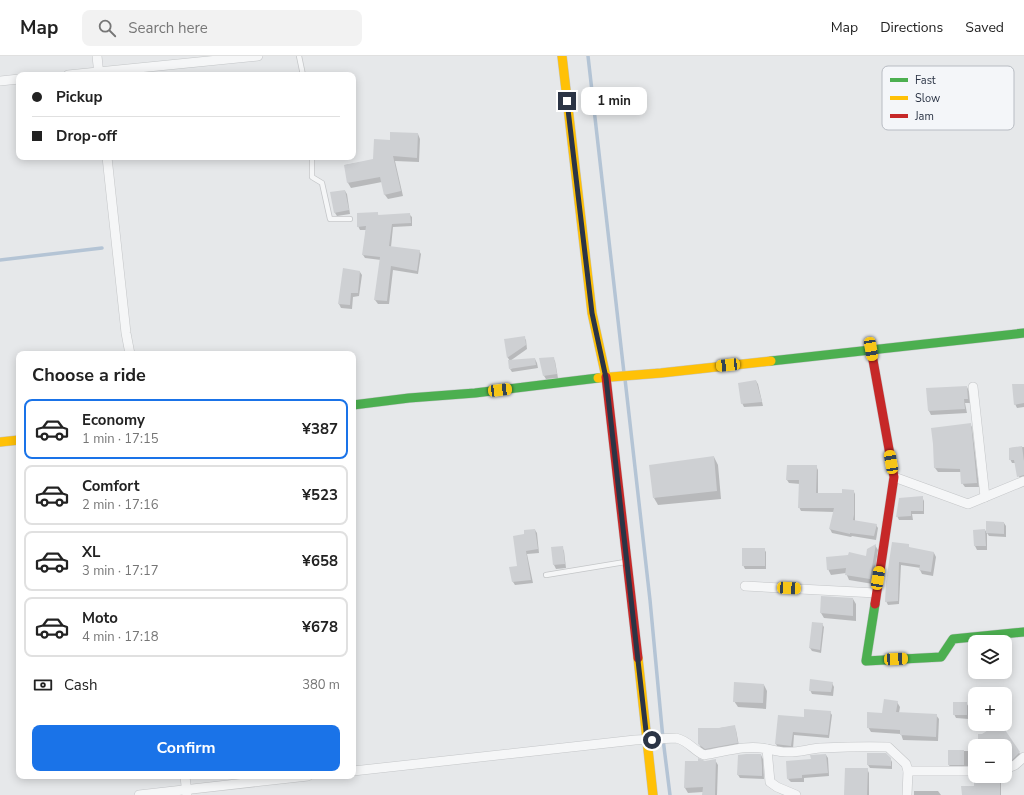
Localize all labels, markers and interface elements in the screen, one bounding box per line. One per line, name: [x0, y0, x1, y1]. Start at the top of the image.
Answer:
search box: [82, 10, 362, 46]
text: Map: [20, 15, 58, 41]
icon: search: [96, 17, 118, 39]
text: Search here: [128, 18, 208, 38]
text: Map: [831, 18, 858, 37]
text: Directions: [880, 18, 943, 37]
text: Saved: [965, 18, 1004, 37]
legend: [882, 66, 1014, 130]
text: Fast: [915, 73, 936, 88]
text: Pickup: [56, 87, 102, 107]
callout: 1 min: [581, 87, 647, 115]
text: Slow: [915, 91, 940, 106]
route end: [558, 92, 576, 110]
text: 1 min: [597, 92, 631, 110]
text: Jam: [914, 109, 934, 124]
text: Drop-off: [56, 126, 117, 146]
car: [863, 336, 879, 362]
car: [715, 358, 741, 372]
text: Choose a ride: [32, 363, 146, 387]
car: [487, 383, 513, 397]
text: Economy: [82, 410, 145, 430]
icon: car: [34, 411, 70, 447]
text: ¥387: [302, 419, 338, 439]
text: 1 min · 17:15: [82, 430, 158, 448]
car: [883, 449, 899, 475]
text: Comfort: [82, 476, 139, 496]
icon: car: [34, 477, 70, 513]
text: ¥523: [302, 485, 338, 505]
text: 2 min · 17:16: [82, 496, 158, 514]
text: XL: [82, 542, 101, 562]
icon: car: [34, 543, 70, 579]
text: ¥658: [302, 551, 338, 571]
text: 3 min · 17:17: [82, 562, 158, 580]
car: [870, 565, 886, 591]
car: [777, 581, 801, 595]
text: Moto: [82, 608, 118, 628]
icon: car: [34, 609, 70, 645]
text: ¥678: [302, 617, 338, 637]
text: 4 min · 17:18: [82, 628, 158, 646]
map controls: [968, 635, 1012, 783]
button: layers: [968, 635, 1012, 679]
car: [884, 652, 908, 666]
icon: cash: [32, 674, 54, 696]
text: Cash: [64, 675, 98, 695]
text: 380 m: [302, 676, 340, 694]
button: +: [968, 687, 1012, 731]
button: Confirm: [32, 725, 340, 771]
route start: [643, 731, 661, 749]
button: −: [968, 739, 1012, 783]

